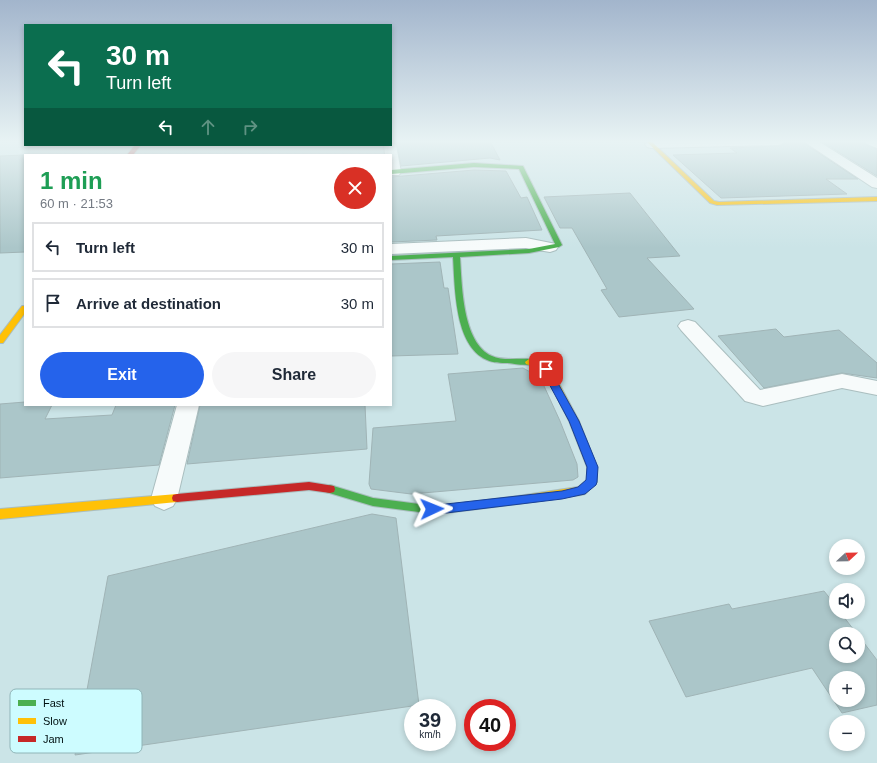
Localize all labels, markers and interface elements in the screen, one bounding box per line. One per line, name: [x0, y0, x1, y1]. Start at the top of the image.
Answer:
icon: left: [40, 40, 92, 92]
text: 30 m: [106, 40, 170, 71]
text: Turn left: [106, 73, 171, 93]
icon: left: [155, 116, 177, 138]
icon: ahead: [197, 116, 219, 138]
icon: right: [239, 116, 261, 138]
text: 1 min: [40, 167, 103, 194]
button: close: [334, 167, 376, 209]
text: 60 m · 21:53: [40, 196, 113, 211]
icon: left: [42, 236, 64, 258]
text: Turn left: [76, 239, 135, 256]
text: 30 m: [341, 239, 374, 256]
icon: arrive: [42, 292, 64, 314]
text: Arrive at destination: [76, 295, 221, 312]
text: 30 m: [341, 295, 374, 312]
button: Exit: [40, 352, 204, 398]
button: Share: [212, 352, 376, 398]
pin: [529, 352, 563, 386]
icon: arrive: [535, 358, 557, 380]
position arrow: [411, 488, 453, 530]
north arrow: [829, 539, 865, 575]
map controls: [829, 539, 865, 751]
button: sound: [829, 583, 865, 619]
button: search: [829, 627, 865, 663]
button: +: [829, 671, 865, 707]
legend: [10, 689, 142, 753]
text: Fast: [43, 697, 64, 709]
speed limit sign: 40: [464, 699, 516, 751]
text: 39: [419, 709, 441, 731]
text: Slow: [43, 715, 67, 727]
button: −: [829, 715, 865, 751]
text: km/h: [419, 729, 441, 740]
text: Jam: [43, 733, 64, 745]

